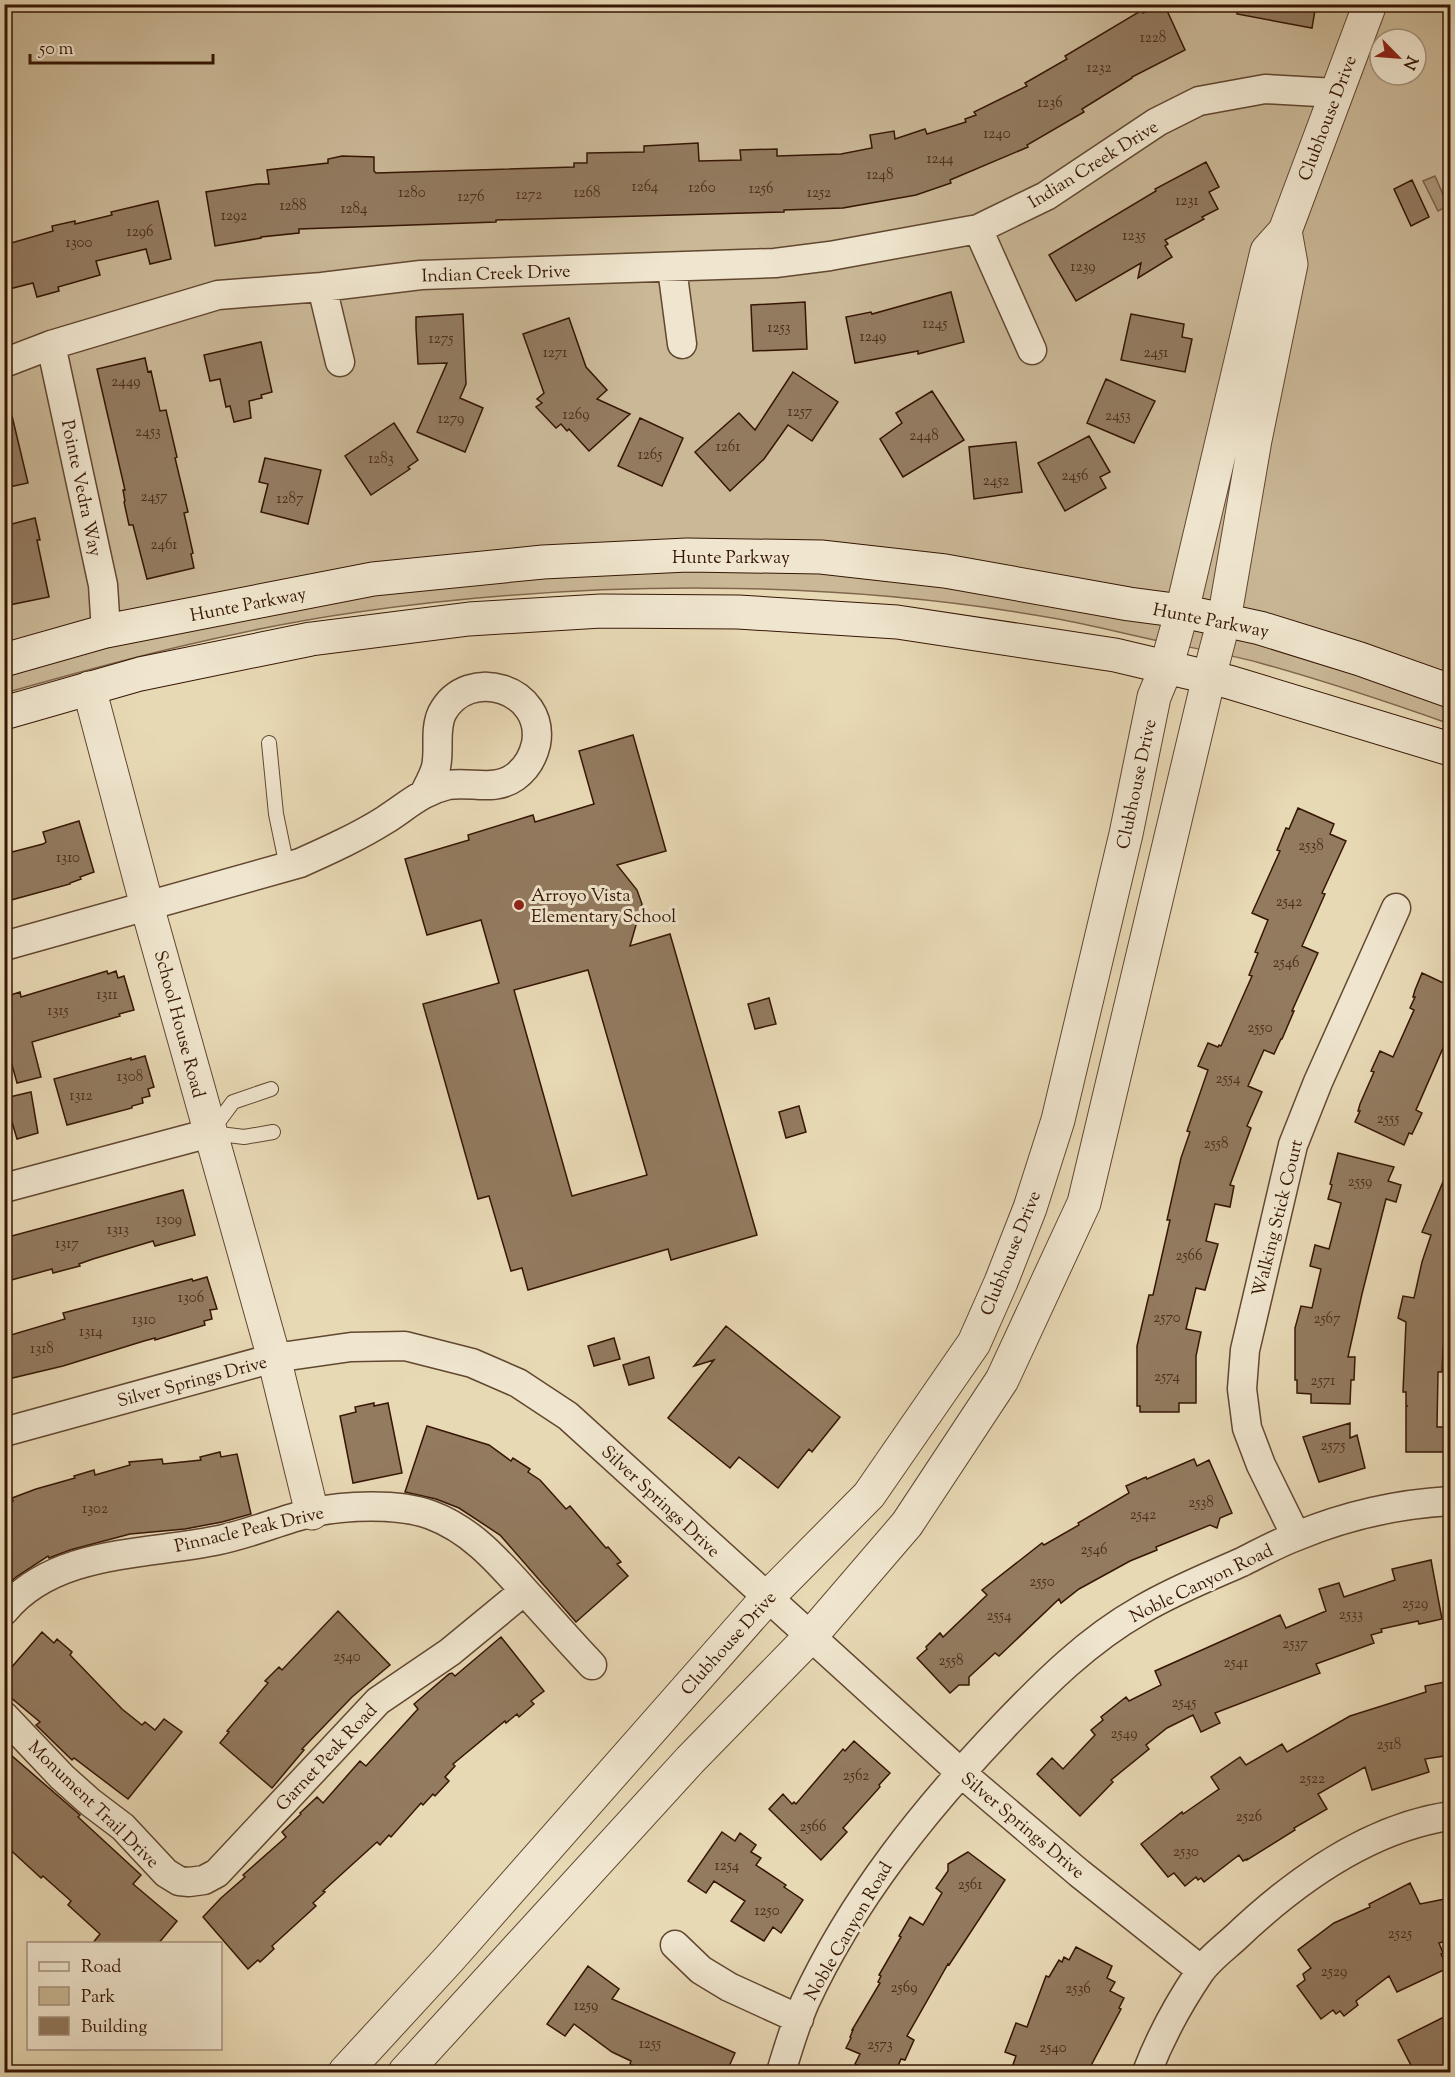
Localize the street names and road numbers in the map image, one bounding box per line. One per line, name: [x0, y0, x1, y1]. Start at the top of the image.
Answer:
street label: Clubhouse Drive: [1293, 52, 1365, 185]
street label: Indian Creek Drive: [1024, 115, 1164, 216]
street label: Indian Creek Drive: [421, 259, 571, 291]
street label: Pointe Vedra Way: [53, 418, 107, 559]
street label: Hunte Parkway: [672, 546, 790, 572]
street label: Hunte Parkway: [188, 582, 309, 630]
street label: Hunte Parkway: [1150, 598, 1271, 646]
street label: Clubhouse Drive: [1111, 717, 1164, 852]
street label: School House Road: [146, 948, 210, 1101]
street label: Walking Stick Court: [1247, 1137, 1311, 1300]
street label: Clubhouse Drive: [975, 1187, 1049, 1320]
street label: Silver Springs Drive: [114, 1350, 271, 1415]
street label: Silver Springs Drive: [594, 1440, 725, 1565]
street label: Pinnacle Peak Drive: [172, 1501, 327, 1561]
street label: Noble Canyon Road: [1126, 1539, 1278, 1631]
street label: Clubhouse Drive: [675, 1586, 783, 1702]
street label: Garnet Peak Road: [271, 1699, 384, 1818]
street label: Monument Trail Drive: [21, 1736, 164, 1875]
street label: Silver Springs Drive: [954, 1767, 1089, 1886]
street label: Noble Canyon Road: [799, 1858, 900, 2006]

